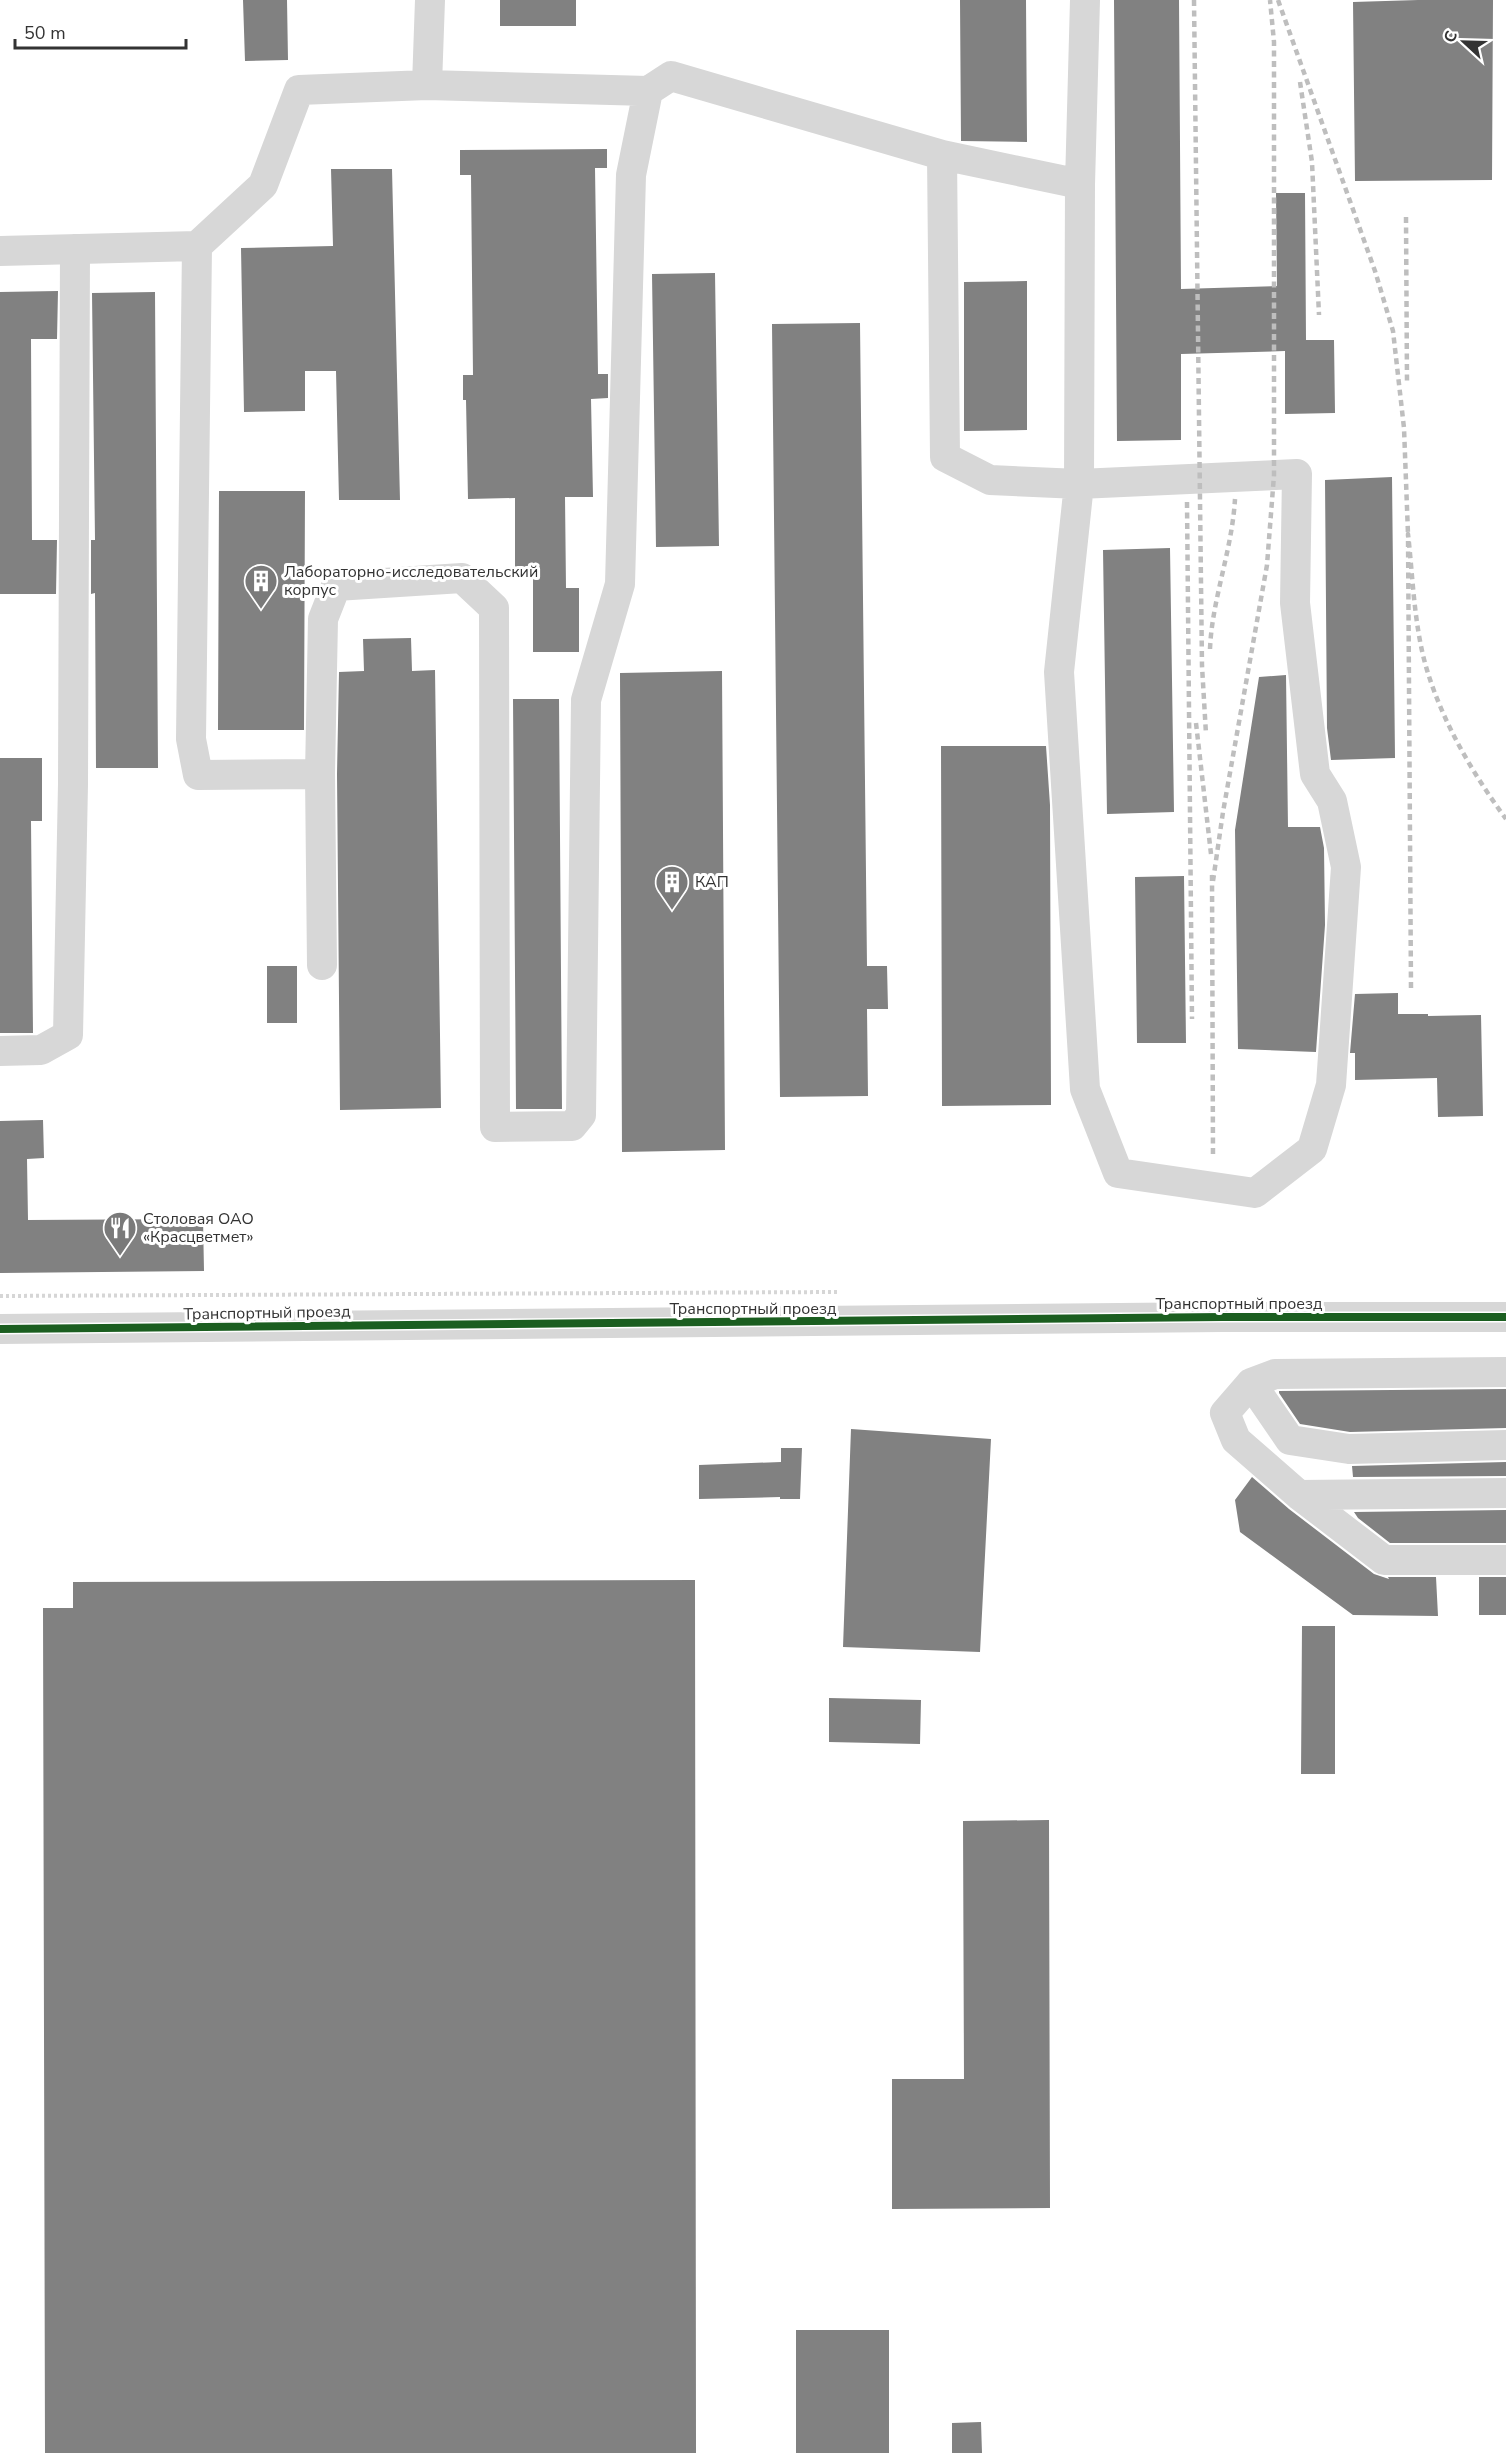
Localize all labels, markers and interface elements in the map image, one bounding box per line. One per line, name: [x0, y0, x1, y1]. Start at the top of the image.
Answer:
scale bar: [15, 12, 186, 50]
north arrow: [1434, 12, 1494, 72]
text: 50 m: [24, 21, 66, 45]
text: С: [1439, 27, 1463, 46]
place label: Лабораторно-исследовательский корпус: [284, 561, 538, 601]
building icon: Лабораторно-исследовательский корпус: [243, 563, 279, 610]
building icon: КАП: [654, 864, 690, 911]
place label: КАП: [695, 871, 729, 893]
place label: Столовая ОАО «Красцветмет»: [143, 1208, 254, 1248]
restaurant icon: Столовая ОАО «Красцветмет»: [102, 1210, 138, 1257]
street label: Транспортный проезд: [1155, 1293, 1323, 1315]
street label: Транспортный проезд: [669, 1298, 837, 1320]
street label: Транспортный проезд: [183, 1301, 351, 1325]

